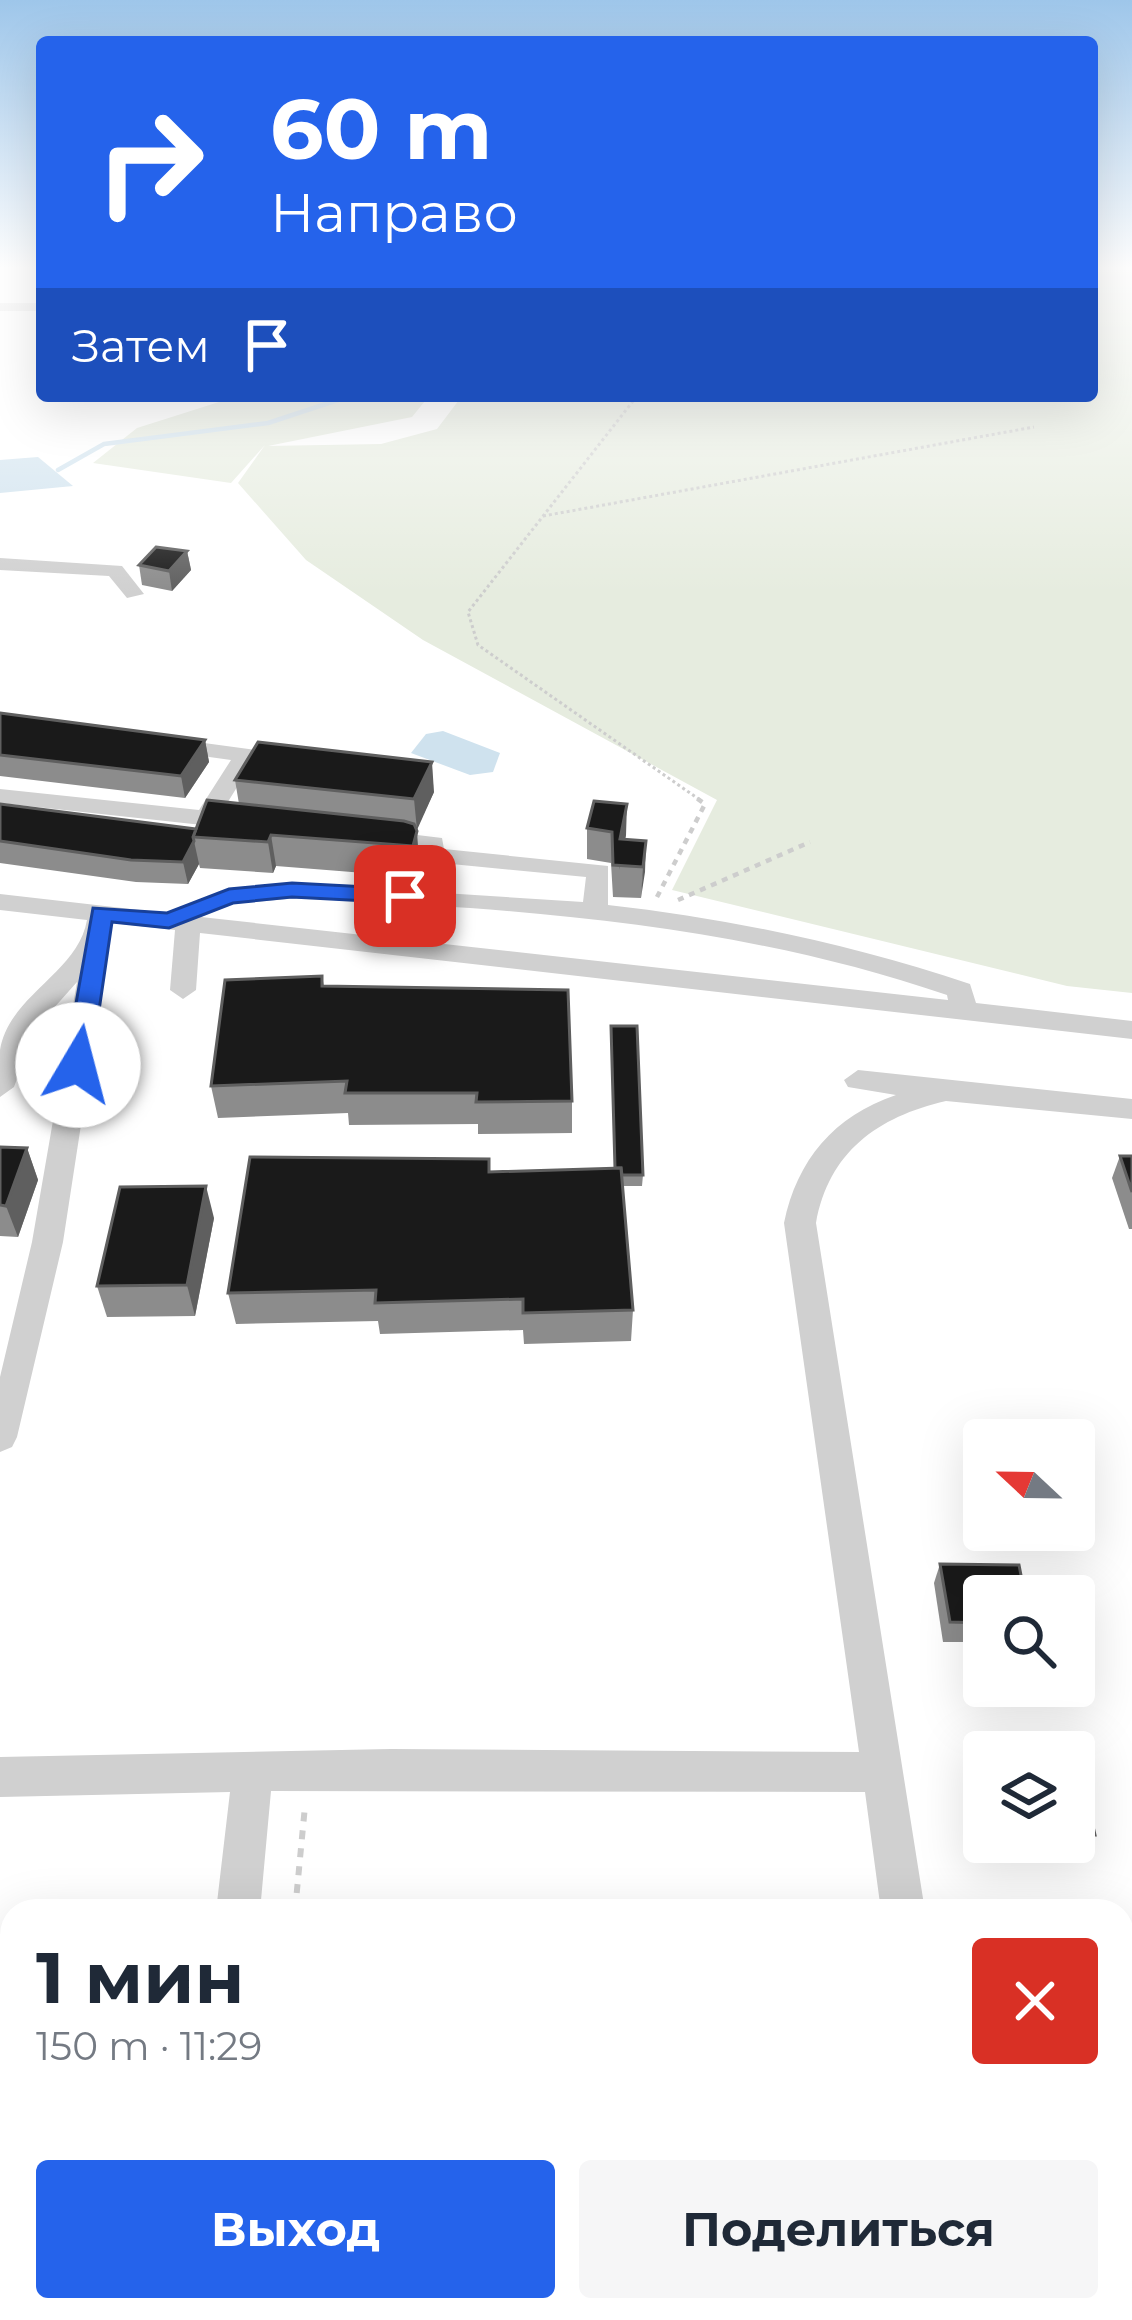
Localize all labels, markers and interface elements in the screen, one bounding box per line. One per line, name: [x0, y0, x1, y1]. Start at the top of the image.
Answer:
text: 60 m: [270, 78, 492, 180]
icon: right: [72, 84, 228, 240]
text: Направо: [270, 180, 518, 246]
icon: arrive: [234, 312, 300, 378]
text: Затем: [72, 318, 210, 373]
pin: [354, 845, 456, 947]
icon: arrive: [372, 863, 438, 929]
position arrow: [15, 1002, 141, 1128]
north arrow: [963, 1419, 1095, 1551]
map controls: [963, 1419, 1095, 1863]
button: search: [963, 1575, 1095, 1707]
button: layers: [963, 1731, 1095, 1863]
text: 1 мин: [36, 1933, 244, 2021]
button: close: [972, 1938, 1098, 2064]
text: 150 m · 11:29: [36, 2022, 262, 2070]
button: Выход: [36, 2160, 555, 2298]
button: Поделиться: [579, 2160, 1098, 2298]

